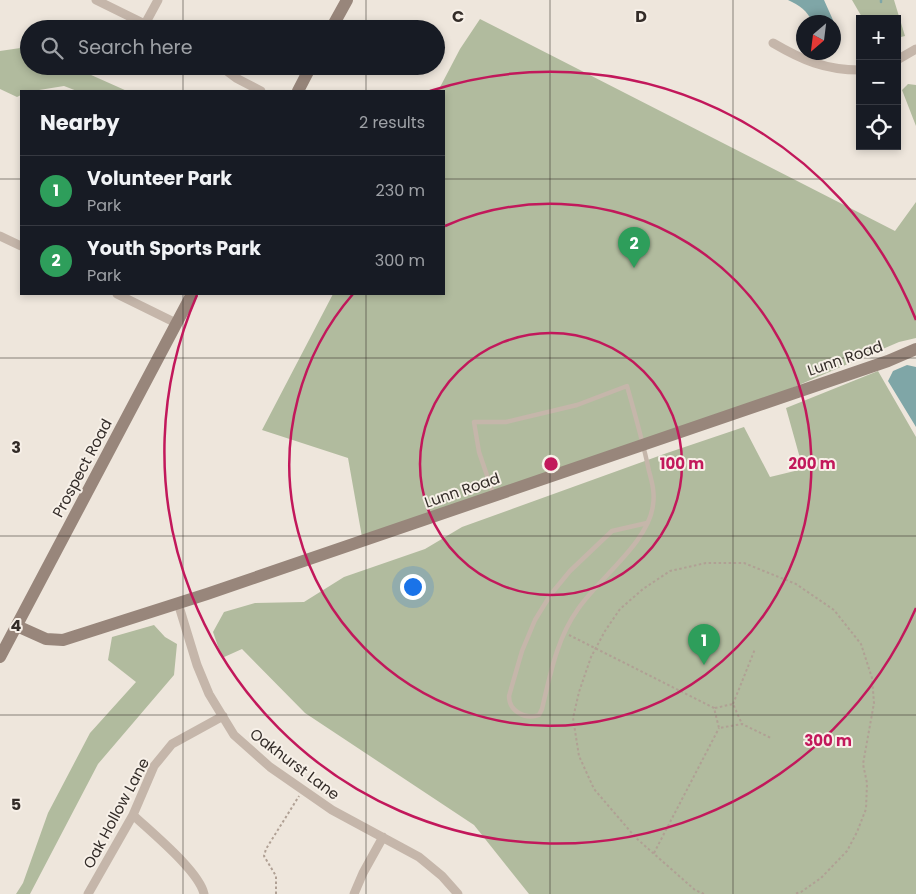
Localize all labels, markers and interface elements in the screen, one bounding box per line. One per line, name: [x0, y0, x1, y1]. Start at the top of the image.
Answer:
text: C: [452, 5, 464, 28]
text: D: [635, 5, 647, 28]
north arrow: [796, 15, 841, 60]
map controls: [856, 15, 901, 150]
button: +: [856, 15, 901, 60]
search box: [20, 20, 445, 75]
icon: search: [38, 34, 66, 62]
text: Search here: [78, 34, 192, 61]
button: −: [856, 60, 901, 105]
button: locate: [856, 105, 901, 150]
text: Nearby: [40, 108, 120, 137]
text: 2 results: [359, 111, 425, 134]
text: Volunteer Park: [87, 165, 232, 192]
text: 1: [53, 179, 59, 202]
text: 230 m: [376, 179, 425, 202]
text: Park: [87, 194, 121, 217]
pin: 2: [618, 227, 650, 268]
text: Youth Sports Park: [87, 235, 261, 262]
text: 2: [51, 249, 61, 272]
text: 300 m: [375, 249, 425, 272]
text: Park: [87, 264, 121, 287]
street label: Lunn Road: [805, 335, 885, 381]
street label: Prospect Road: [47, 415, 117, 521]
text: 3: [11, 436, 21, 459]
text: 100 m: [660, 453, 704, 474]
text: 200 m: [788, 453, 836, 474]
centre of rings: [542, 455, 560, 473]
street label: Lunn Road: [422, 467, 502, 513]
your location: [400, 574, 426, 600]
text: 4: [11, 614, 22, 637]
pin: 1: [688, 624, 720, 665]
street label: Oakhurst Lane: [246, 723, 344, 805]
text: 300 m: [804, 730, 852, 751]
street label: Oak Hollow Lane: [78, 754, 154, 872]
text: 5: [11, 793, 21, 816]

